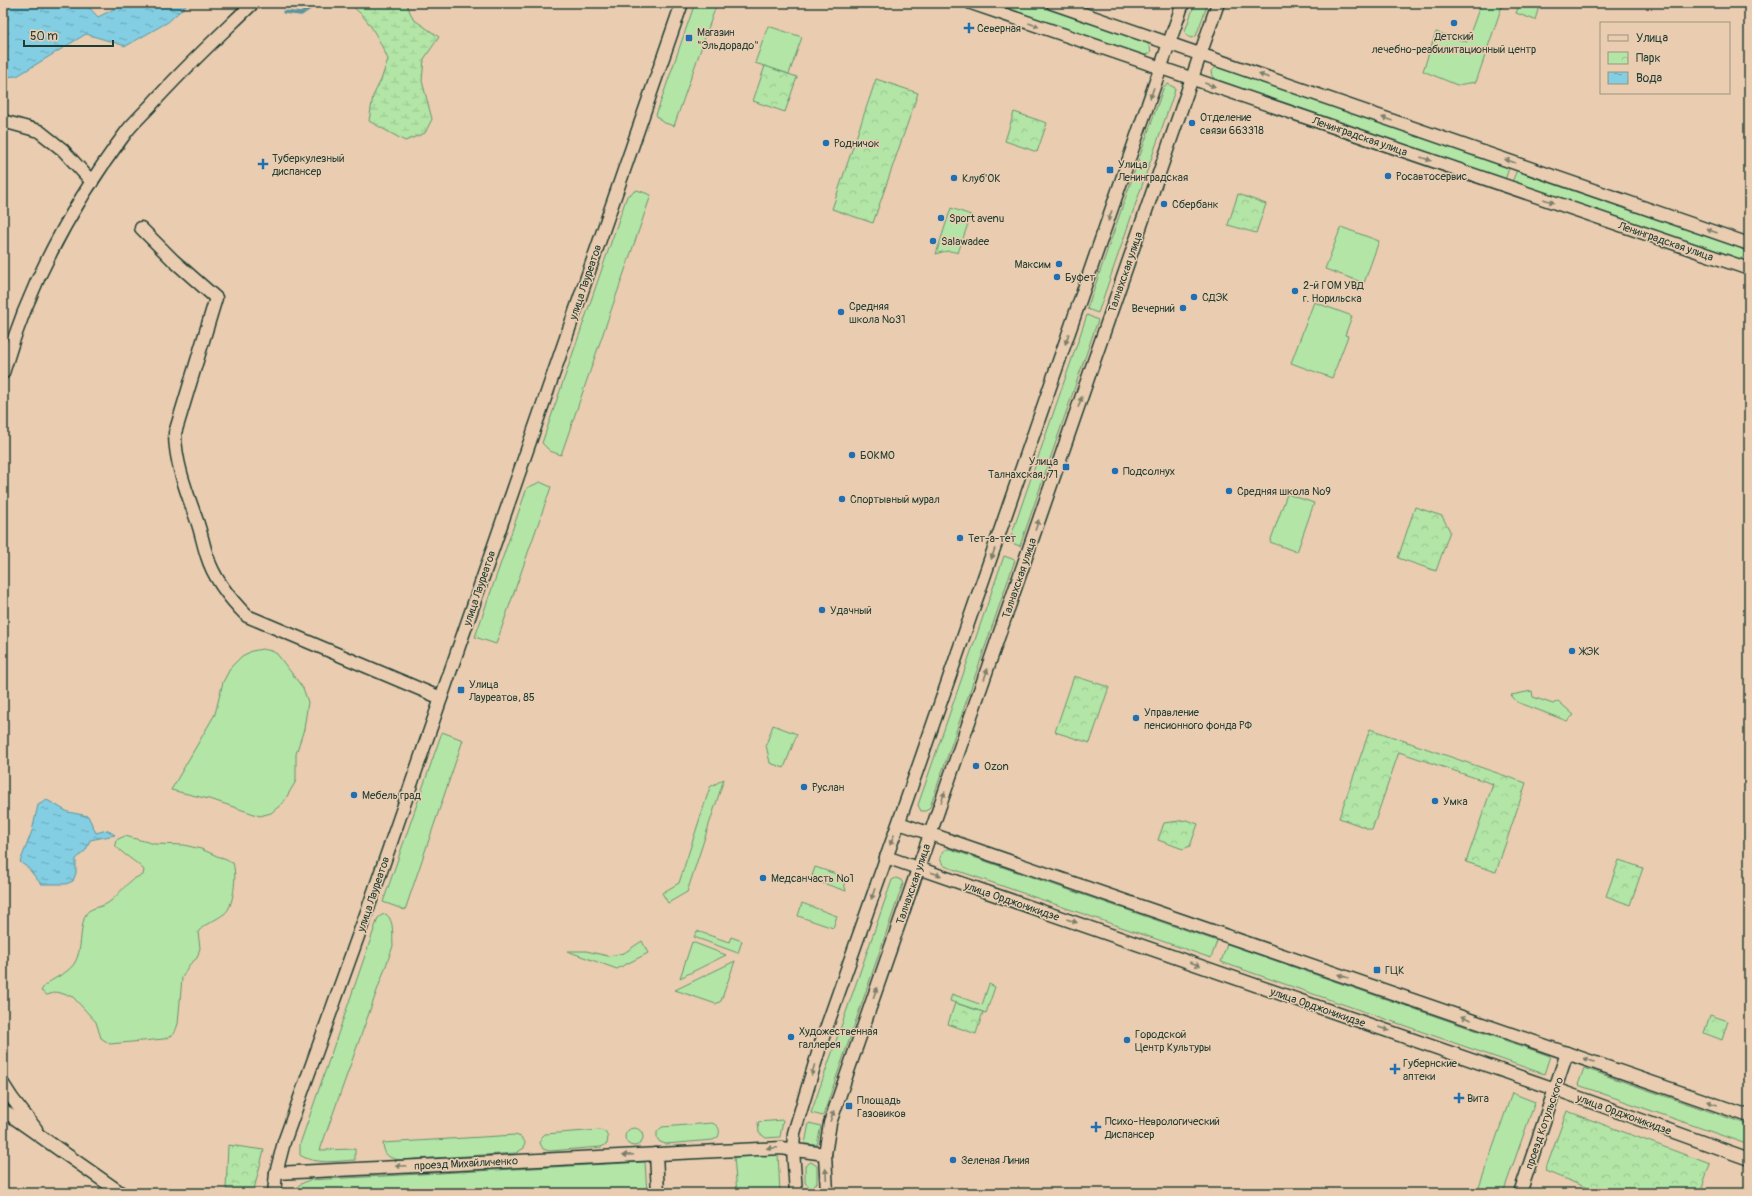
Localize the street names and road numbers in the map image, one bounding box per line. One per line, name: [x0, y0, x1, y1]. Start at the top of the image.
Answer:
street label: Ленинградская улица: [1310, 114, 1409, 159]
street label: Ленинградская улица: [1616, 219, 1715, 264]
street label: Талнахская улица: [1106, 230, 1145, 314]
street label: улица Лауреатов: [566, 243, 604, 322]
street label: Талнахская улица: [1000, 536, 1039, 620]
street label: улица Лауреатов: [460, 549, 498, 628]
street label: Талнахская улица: [894, 842, 933, 926]
street label: улица Лауреатов: [354, 855, 392, 934]
street label: улица Орджоникидзе: [962, 879, 1062, 924]
street label: улица Орджоникидзе: [1268, 985, 1368, 1030]
street label: проезд Котульского: [1523, 1075, 1566, 1171]
street label: улица Орджоникидзе: [1574, 1091, 1673, 1138]
street label: проезд Михайличенко: [414, 1154, 518, 1173]

